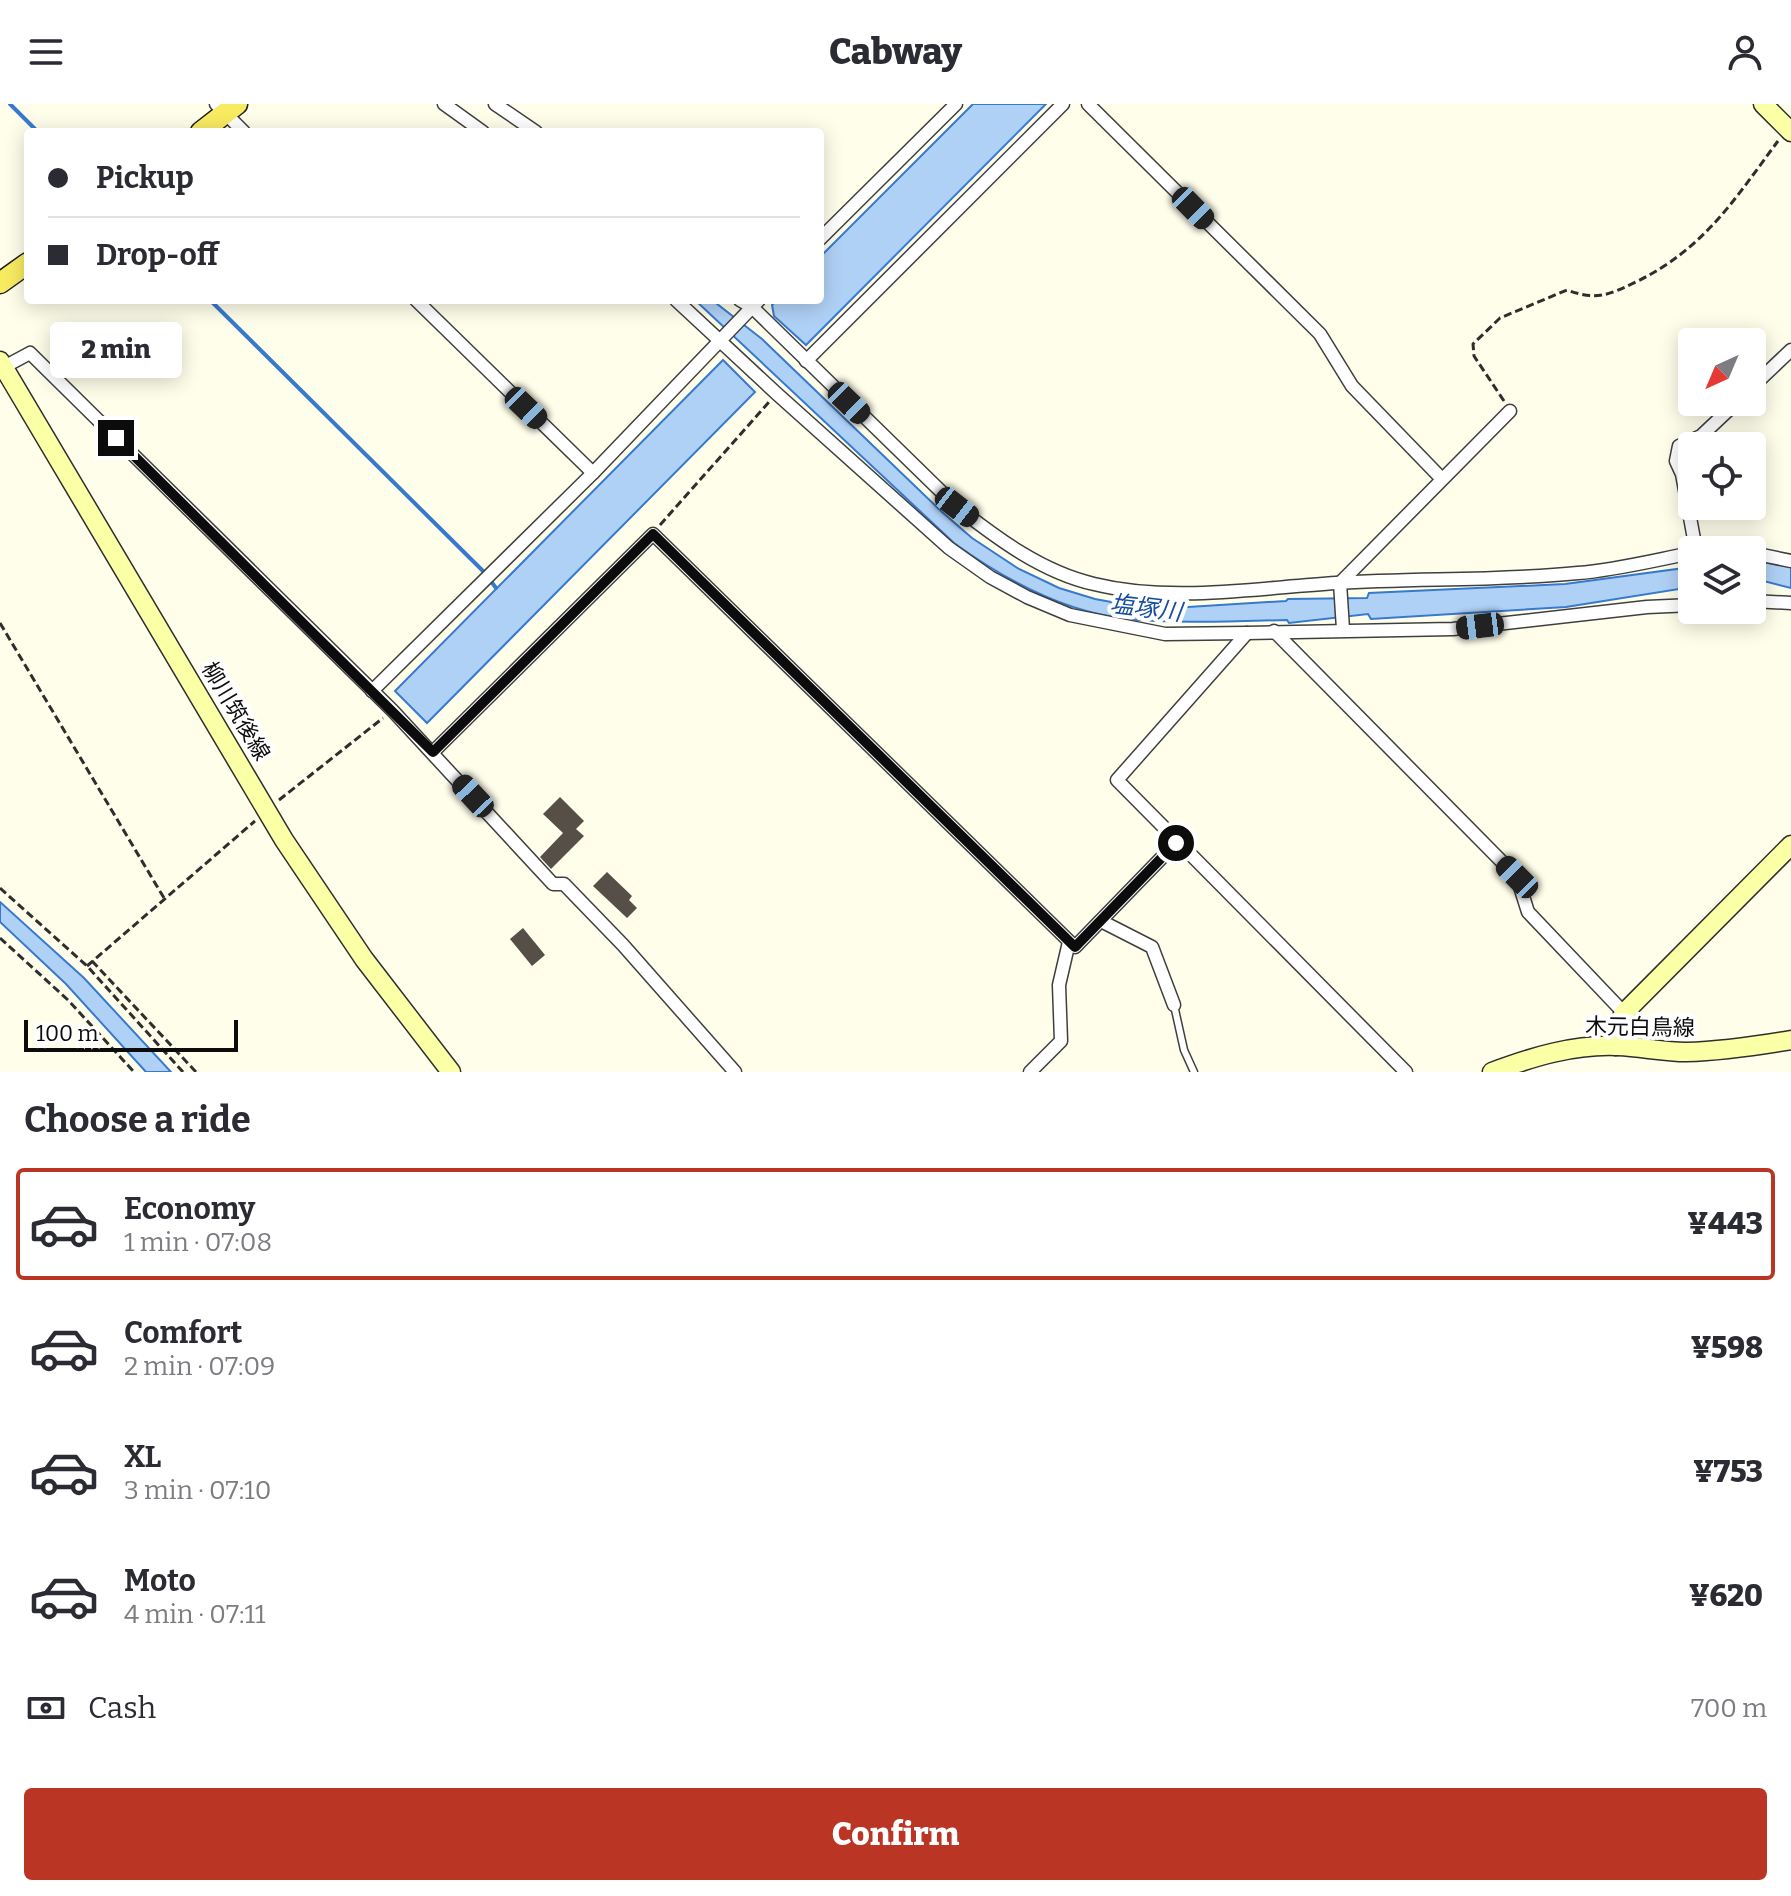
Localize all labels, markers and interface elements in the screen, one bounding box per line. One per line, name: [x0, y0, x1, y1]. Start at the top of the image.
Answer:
icon: menu: [24, 30, 68, 74]
text: Cabway: [829, 30, 962, 74]
icon: person: [1723, 30, 1767, 74]
text: Pickup: [96, 160, 194, 196]
car: [1168, 183, 1218, 233]
text: Drop-off: [96, 237, 218, 273]
callout: 2 min: [50, 322, 182, 378]
north arrow: [1678, 328, 1766, 416]
map controls: [1678, 328, 1766, 624]
text: 2 min: [81, 334, 151, 365]
car: [823, 378, 875, 428]
car: [500, 383, 552, 433]
route end: [98, 420, 134, 456]
button: locate: [1678, 432, 1766, 520]
car: [931, 483, 983, 531]
button: layers: [1678, 536, 1766, 624]
water label: 塩塚川: [1109, 590, 1186, 627]
car: [1455, 611, 1505, 641]
street label: 柳川筑後線: [196, 657, 276, 765]
car: [448, 770, 498, 822]
route start: [1158, 825, 1194, 861]
car: [1492, 852, 1542, 902]
street label: 木元白鳥線: [1585, 1013, 1695, 1041]
scale bar: [24, 1016, 238, 1052]
text: 100 m: [36, 1020, 99, 1047]
text: Choose a ride: [24, 1098, 251, 1142]
icon: car: [28, 1188, 100, 1260]
text: Economy: [124, 1191, 255, 1227]
text: ¥443: [1688, 1206, 1763, 1242]
text: 1 min · 07:08: [124, 1227, 272, 1258]
icon: car: [28, 1312, 100, 1384]
text: Comfort: [124, 1315, 242, 1351]
text: ¥598: [1691, 1330, 1763, 1366]
text: 2 min · 07:09: [124, 1351, 275, 1382]
icon: car: [28, 1436, 100, 1508]
text: XL: [124, 1439, 161, 1475]
text: ¥753: [1693, 1454, 1763, 1490]
text: 3 min · 07:10: [124, 1475, 271, 1506]
icon: car: [28, 1560, 100, 1632]
text: Moto: [124, 1563, 196, 1599]
text: ¥620: [1689, 1578, 1763, 1614]
text: 4 min · 07:11: [124, 1599, 266, 1630]
icon: cash: [24, 1686, 68, 1730]
text: Cash: [88, 1690, 156, 1726]
text: 700 m: [1691, 1693, 1767, 1724]
button: Confirm: [24, 1788, 1767, 1880]

